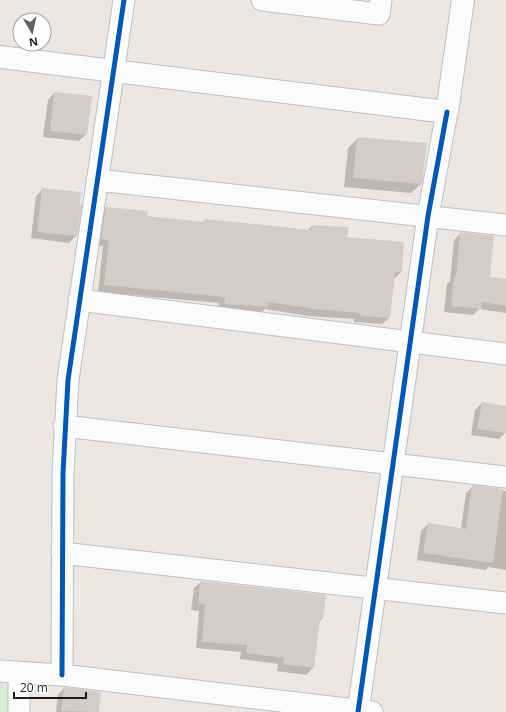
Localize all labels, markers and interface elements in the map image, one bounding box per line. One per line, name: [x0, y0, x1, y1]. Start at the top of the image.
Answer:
north arrow: [12, 12, 52, 52]
text: N: [28, 34, 39, 50]
scale bar: [14, 674, 86, 700]
text: 20 m: [20, 679, 48, 696]

